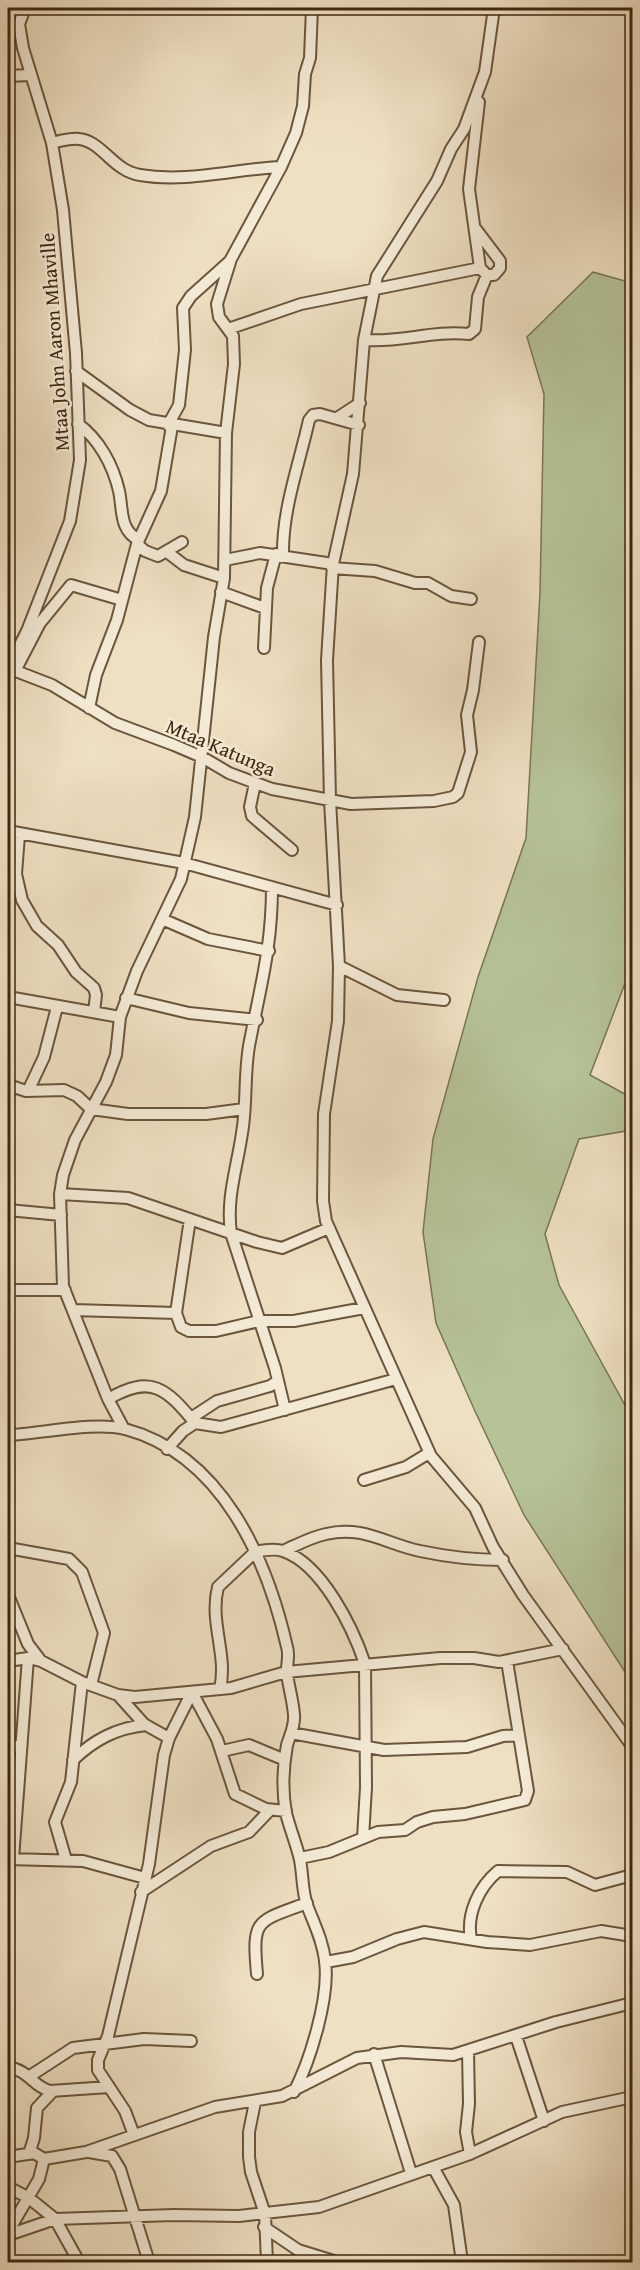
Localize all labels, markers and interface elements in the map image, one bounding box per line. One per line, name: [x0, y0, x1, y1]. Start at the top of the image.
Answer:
street label: Mtaa John Aaron Mhaville: [32, 232, 76, 452]
street label: Mtaa Katunga: [162, 711, 281, 783]

